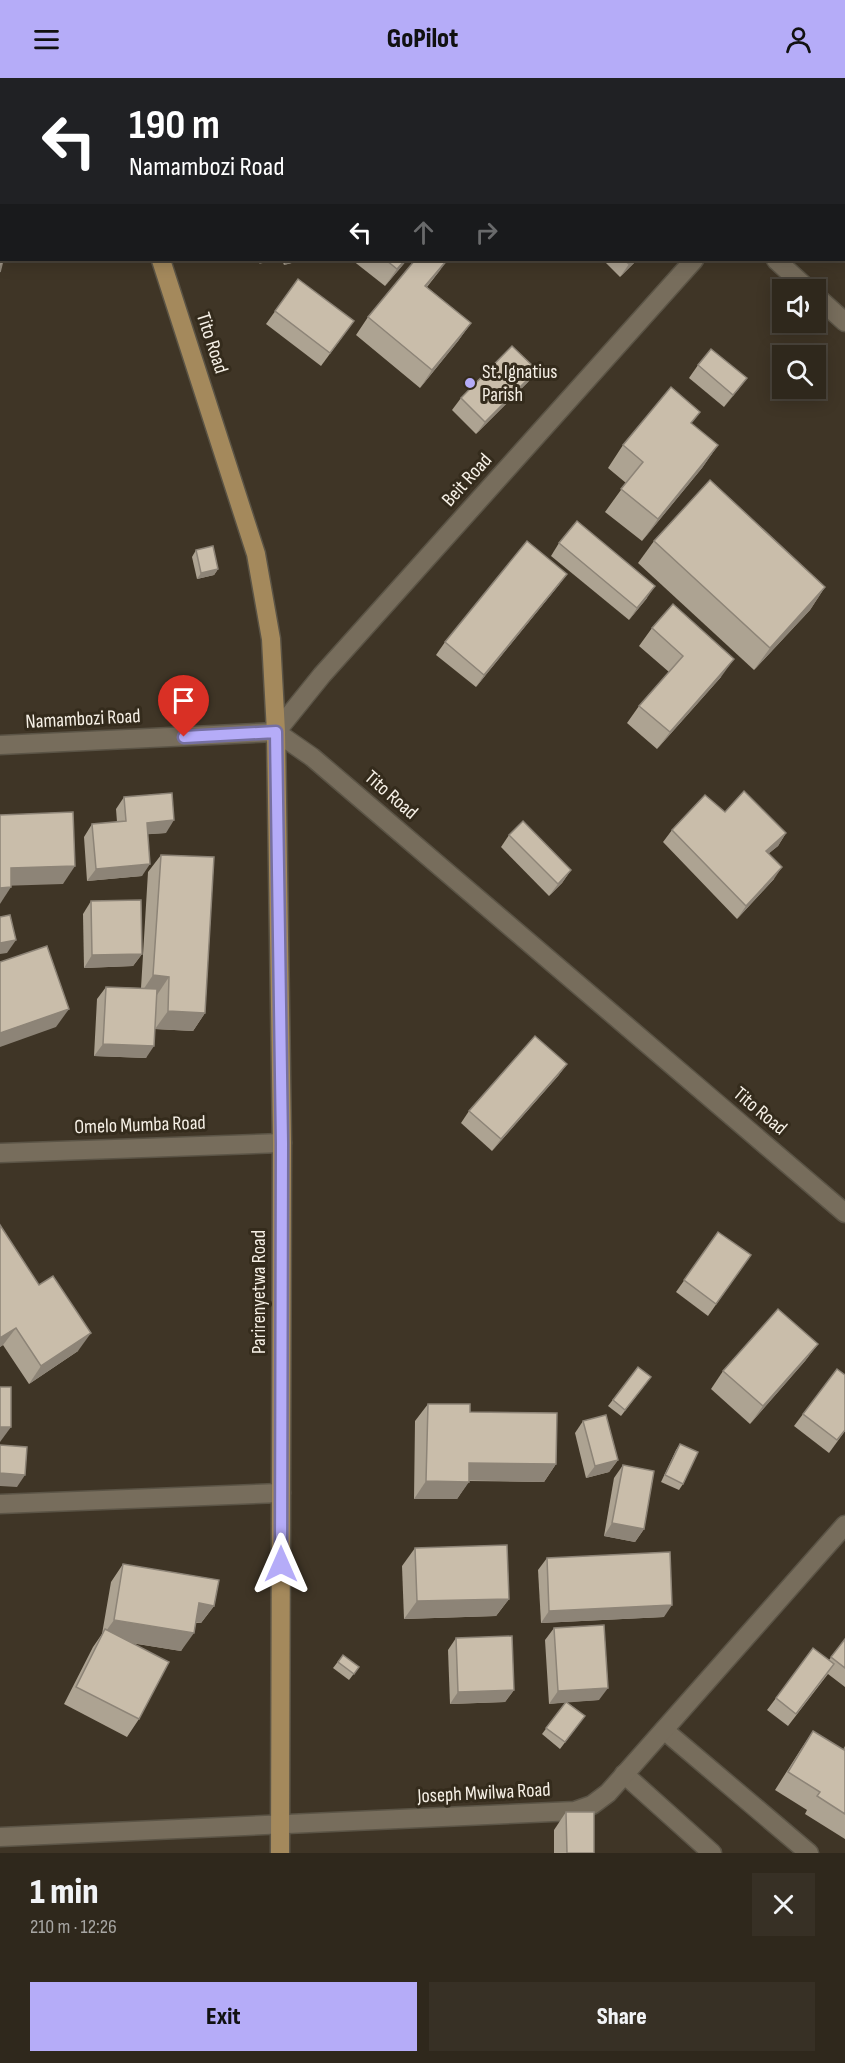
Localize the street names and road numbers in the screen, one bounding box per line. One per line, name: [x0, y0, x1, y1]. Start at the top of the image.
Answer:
street label: Tito Road: [191, 310, 233, 376]
street label: Beit Road: [437, 448, 497, 512]
street label: Namambozi Road: [25, 704, 141, 734]
street label: Tito Road: [360, 765, 422, 825]
street label: Tito Road: [728, 1082, 792, 1140]
street label: Omelo Mumba Road: [74, 1111, 206, 1139]
street label: Parirenyetwa Road: [247, 1230, 271, 1354]
street label: Joseph Mwilwa Road: [416, 1778, 551, 1809]

